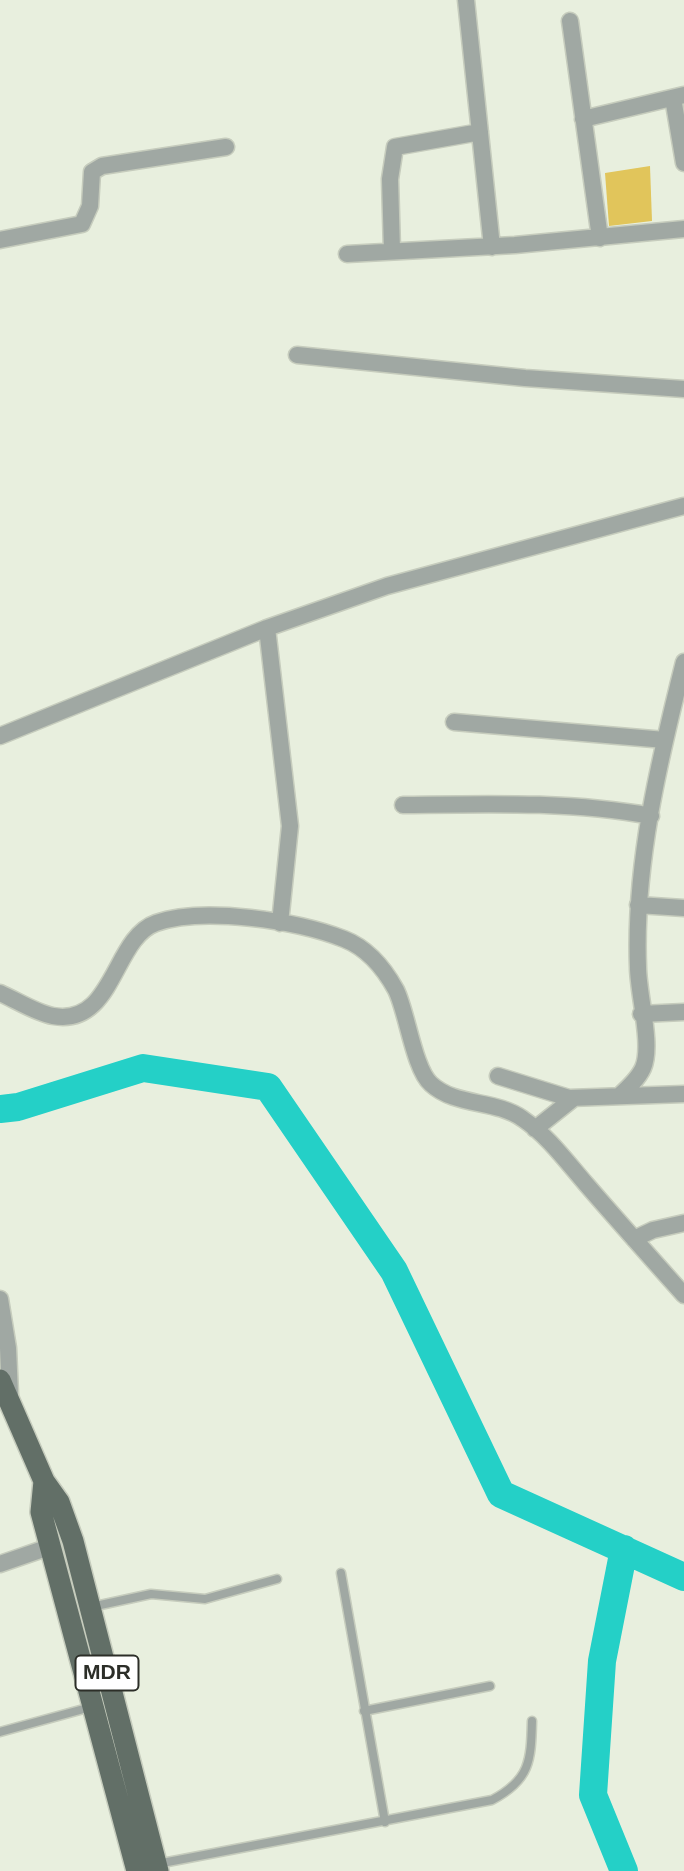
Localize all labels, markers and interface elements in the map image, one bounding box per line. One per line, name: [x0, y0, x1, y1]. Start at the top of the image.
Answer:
road number: MDR: [76, 1656, 138, 1690]

